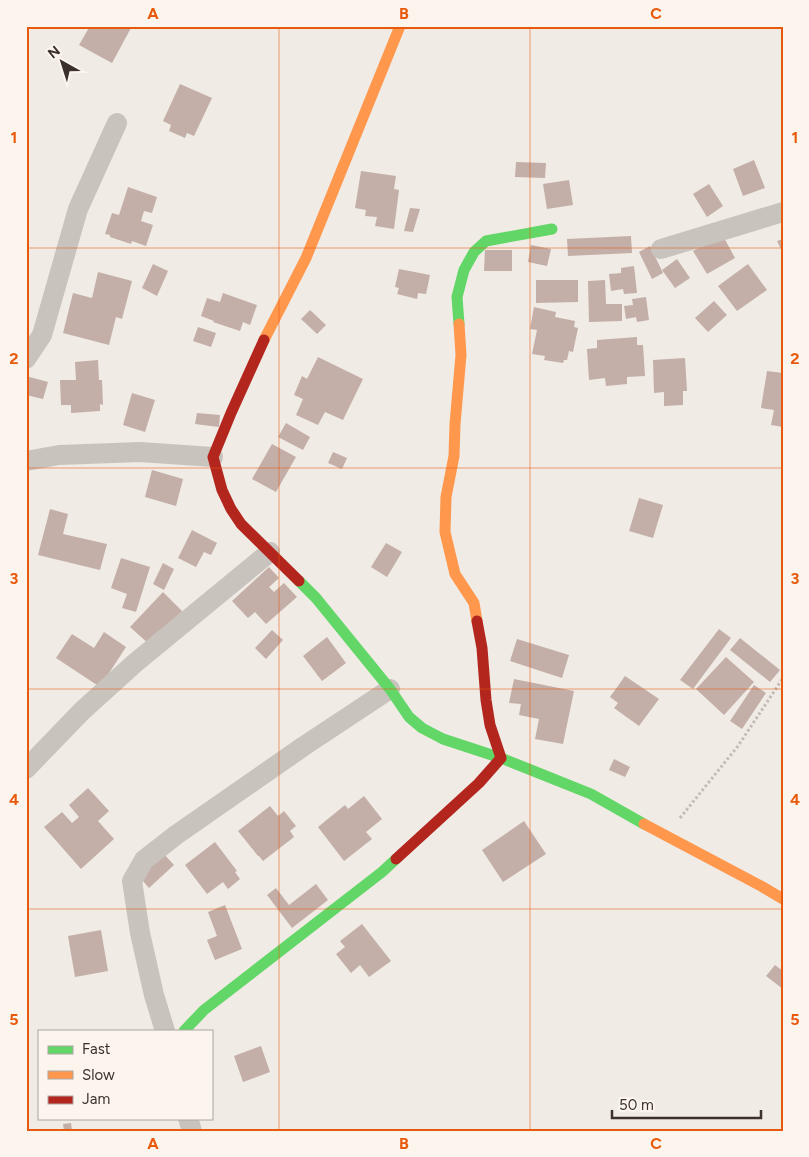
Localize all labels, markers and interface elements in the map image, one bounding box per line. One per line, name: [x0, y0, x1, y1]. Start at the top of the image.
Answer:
text: A: [147, 4, 159, 23]
text: B: [399, 4, 409, 23]
text: C: [650, 4, 662, 23]
north arrow: [38, 38, 88, 88]
text: N: [45, 42, 64, 62]
text: 1: [11, 128, 17, 147]
text: 1: [792, 128, 798, 147]
text: 2: [9, 349, 19, 368]
text: 2: [790, 349, 800, 368]
text: 3: [10, 569, 19, 588]
text: 3: [791, 569, 800, 588]
text: 4: [9, 790, 19, 809]
text: 4: [790, 790, 800, 809]
text: 5: [9, 1010, 19, 1029]
text: 5: [790, 1010, 800, 1029]
legend: [38, 1030, 212, 1120]
text: Fast: [82, 1040, 111, 1058]
text: Slow: [82, 1066, 115, 1084]
scale bar: [612, 1087, 760, 1119]
text: Jam: [82, 1090, 110, 1108]
text: 50 m: [619, 1096, 654, 1114]
text: A: [147, 1134, 159, 1153]
text: B: [399, 1134, 409, 1153]
text: C: [650, 1134, 662, 1153]

